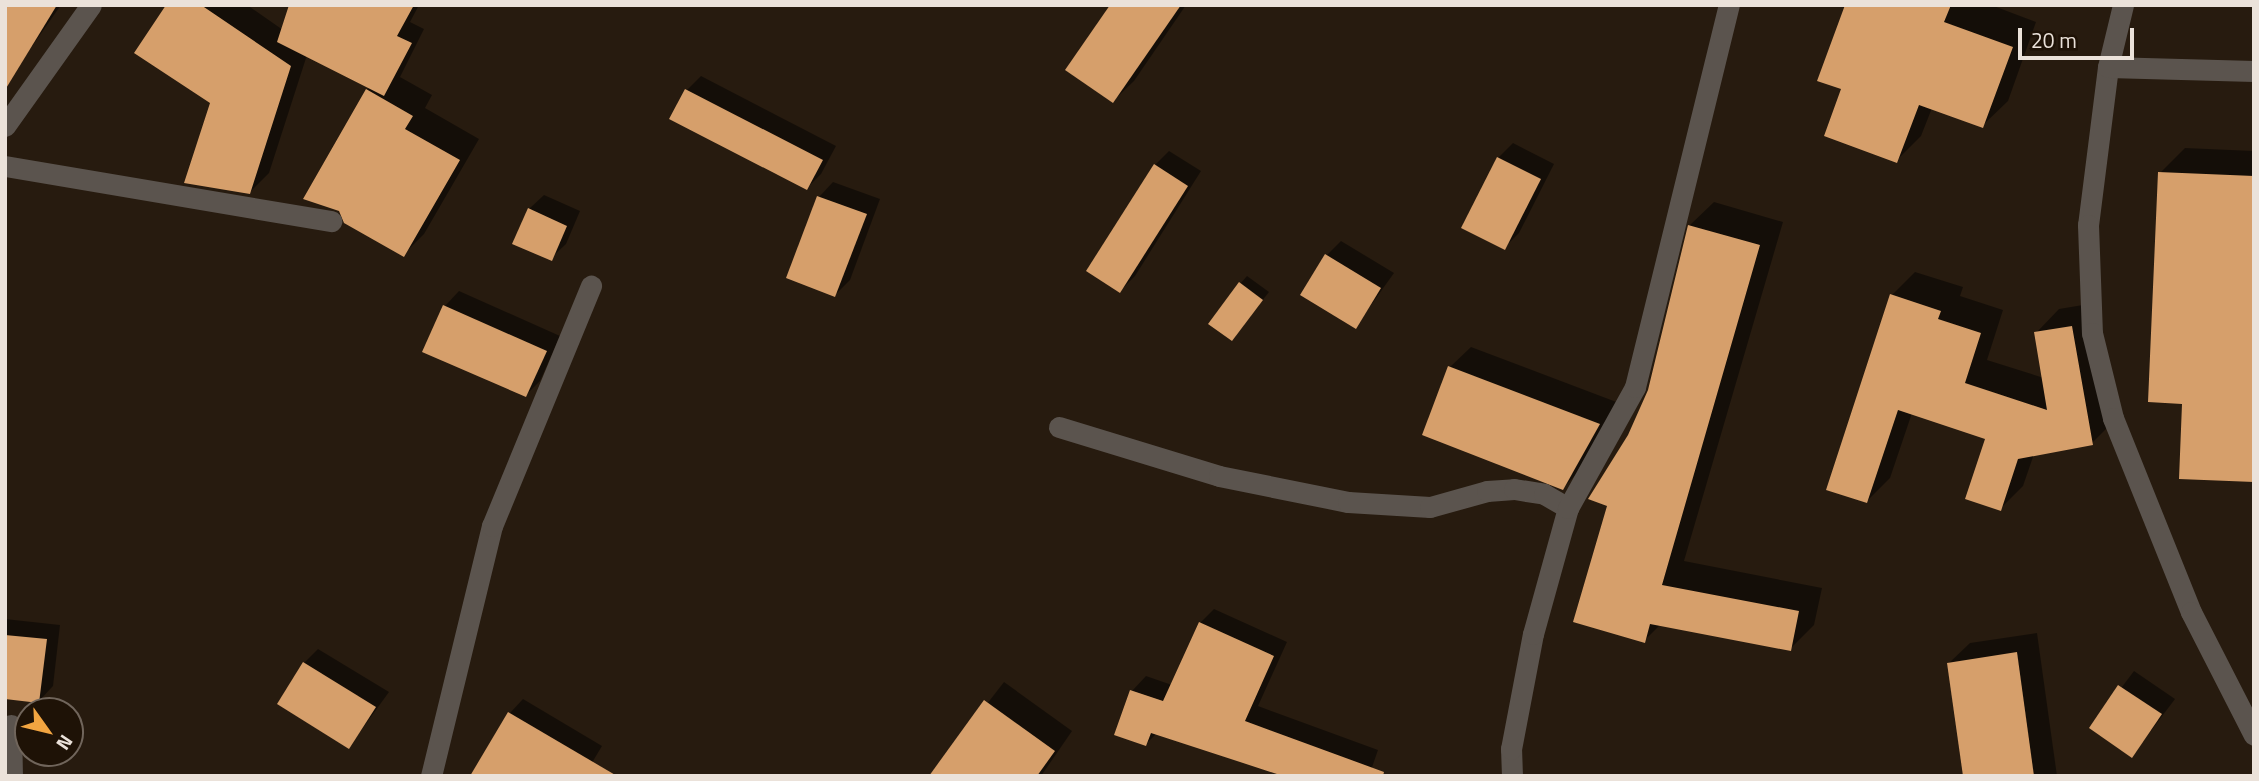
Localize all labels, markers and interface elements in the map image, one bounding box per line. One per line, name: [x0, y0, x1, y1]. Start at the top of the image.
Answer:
scale bar: [2021, 14, 2136, 58]
text: 20 m: [2031, 24, 2077, 56]
north arrow: [14, 697, 84, 767]
text: N: [49, 729, 81, 756]

